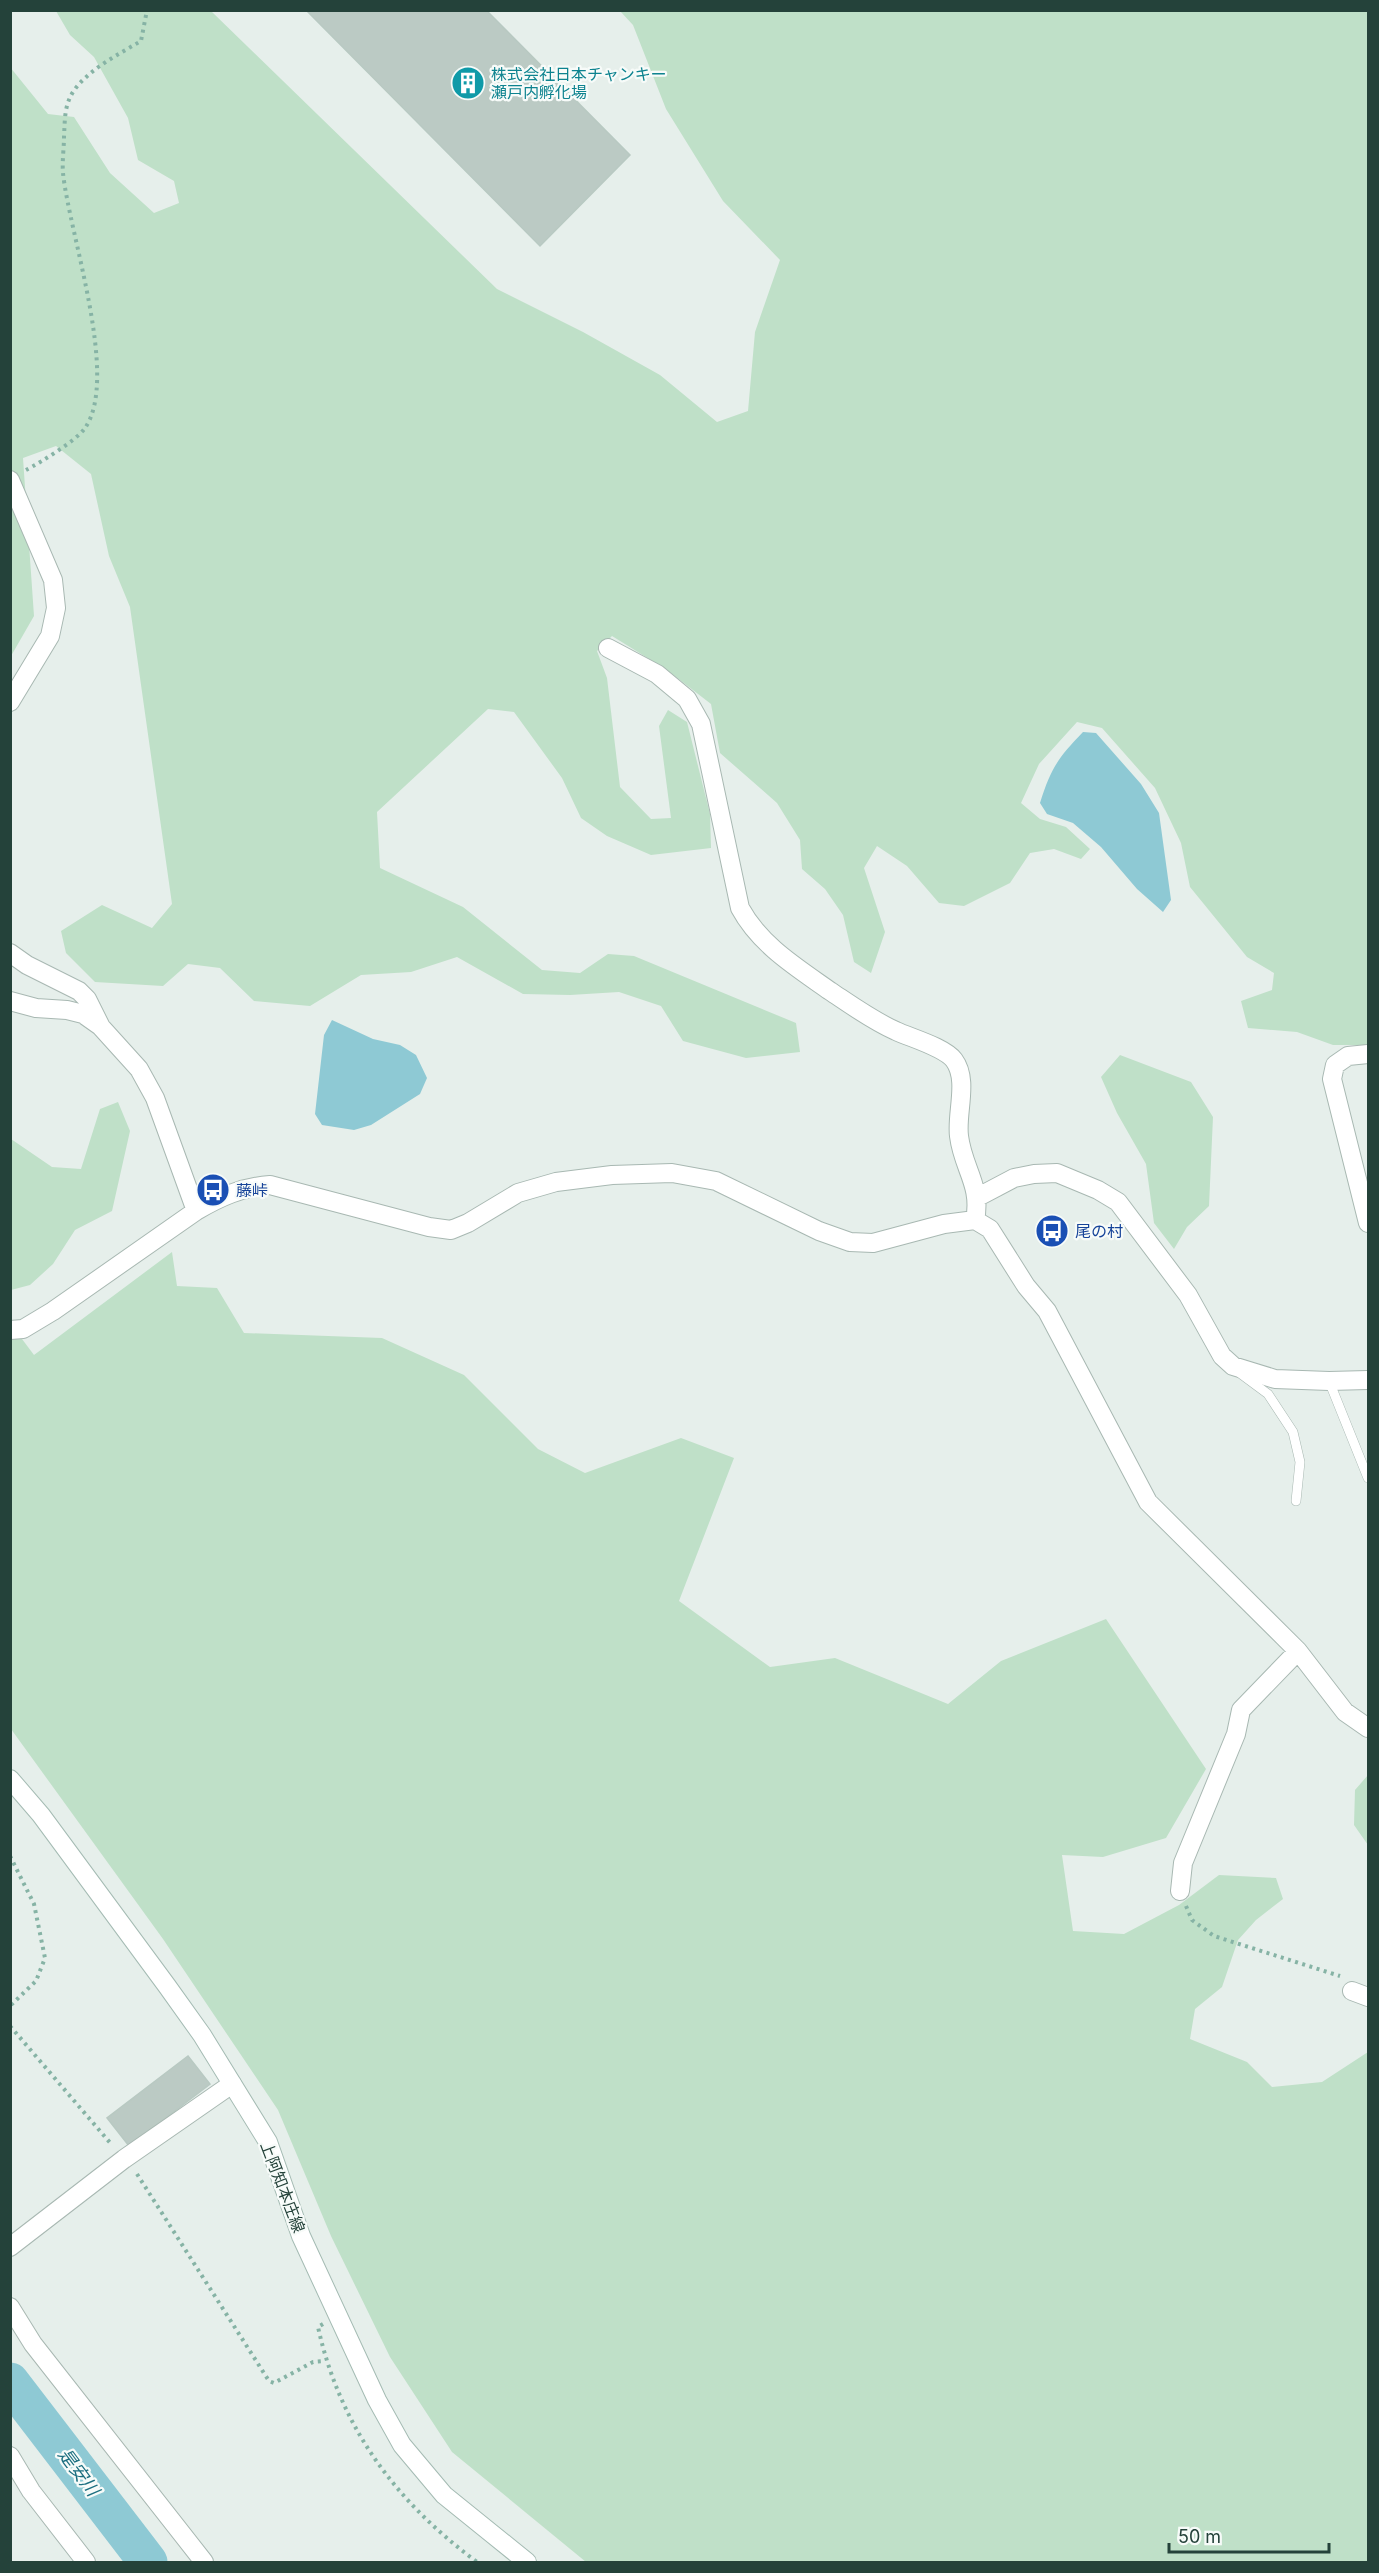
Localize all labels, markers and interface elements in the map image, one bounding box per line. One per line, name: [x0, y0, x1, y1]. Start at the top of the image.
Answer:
place label: 株式会社日本チャンキー 瀬戸内孵化場: [491, 64, 667, 102]
building icon: 株式会社日本チャンキー 瀬戸内孵化場: [450, 65, 486, 101]
bus stop icon: 藤峠: [195, 1172, 231, 1208]
place label: 藤峠: [236, 1180, 268, 1200]
bus stop icon: 尾の村: [1034, 1213, 1070, 1249]
place label: 尾の村: [1075, 1221, 1123, 1241]
street label: 上阿知本庄線: [256, 2139, 310, 2235]
water label: 是安川: [54, 2444, 105, 2501]
scale bar: [1169, 2516, 1330, 2554]
text: 50 m: [1178, 2526, 1221, 2547]

